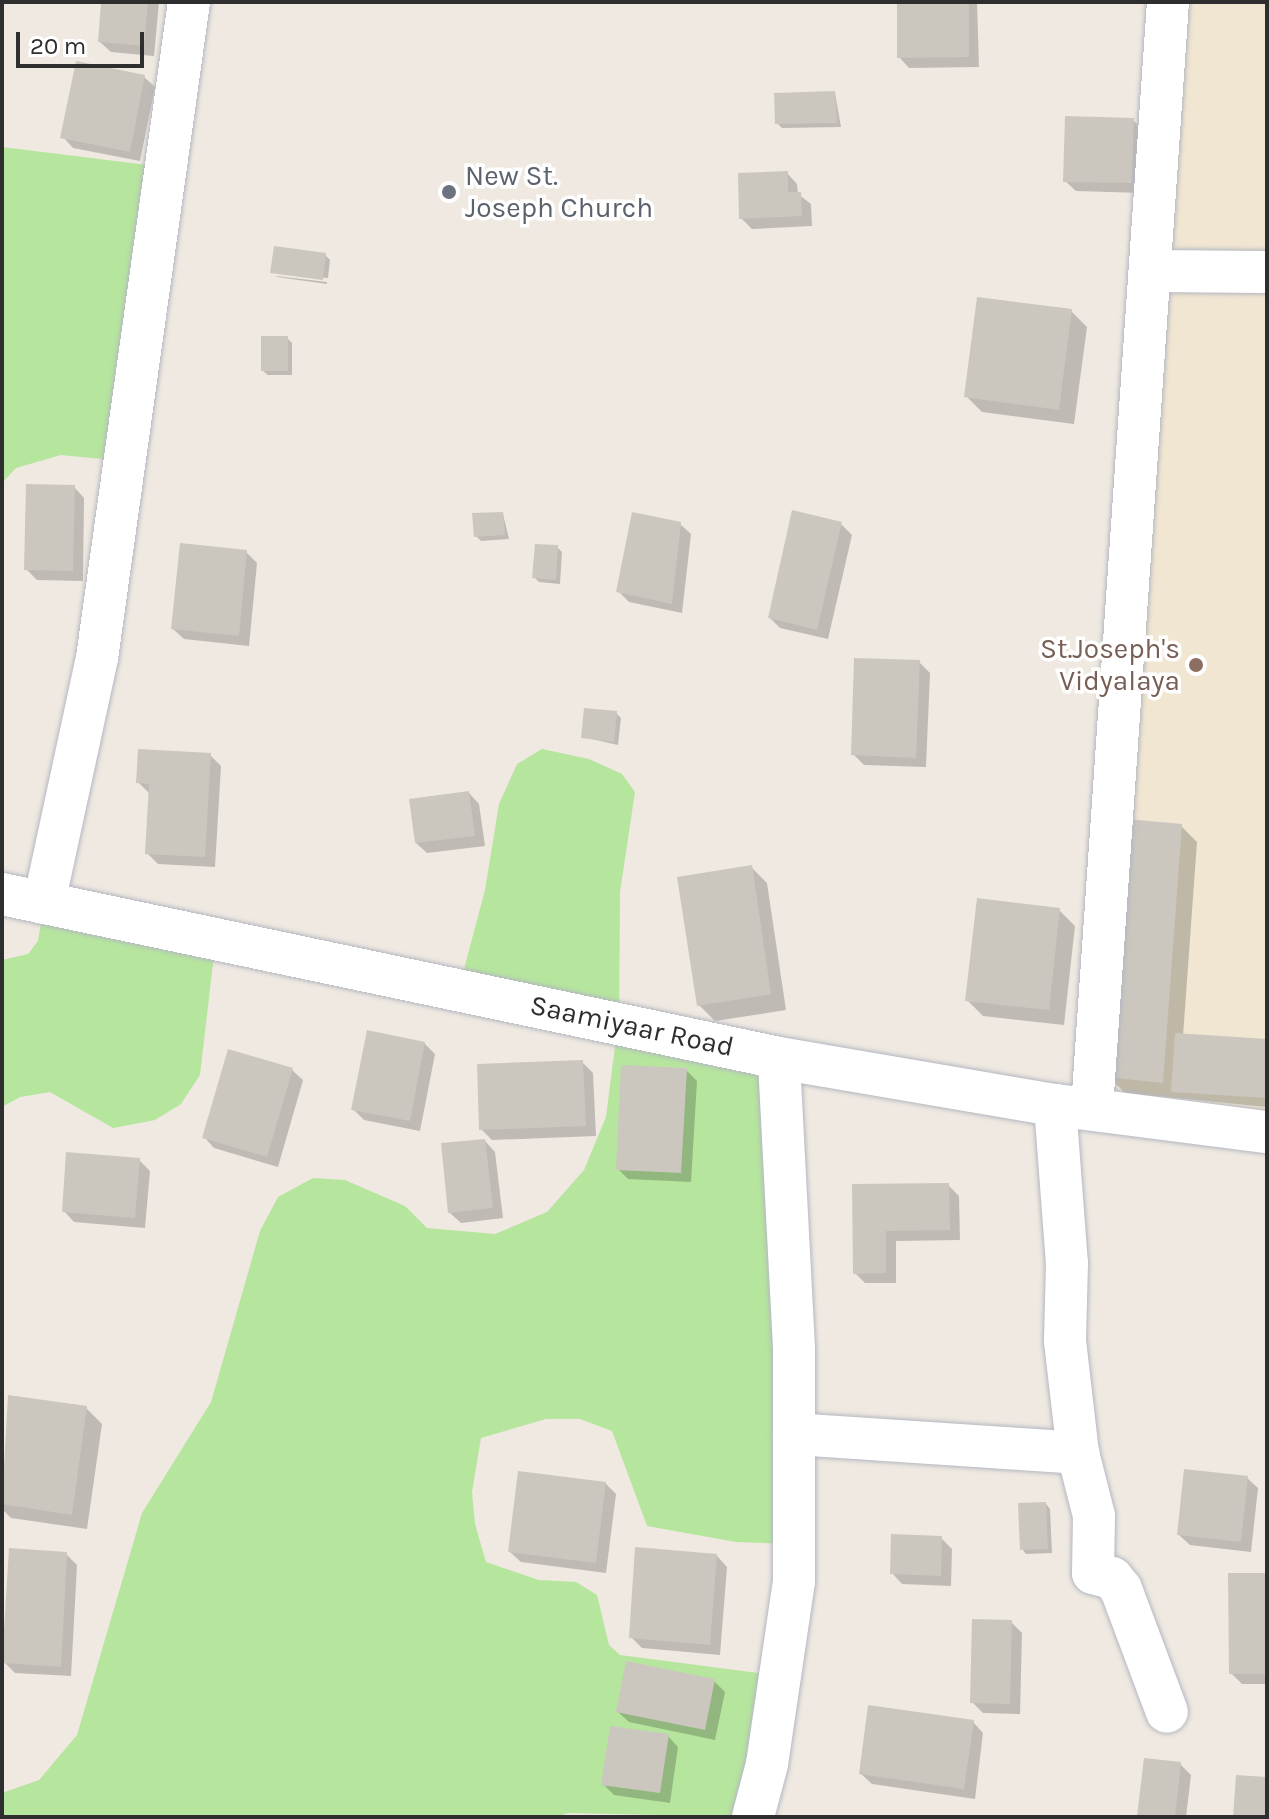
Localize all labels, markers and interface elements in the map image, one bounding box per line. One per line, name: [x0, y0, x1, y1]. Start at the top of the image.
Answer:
scale bar: [20, 16, 148, 66]
text: 20 m: [30, 32, 86, 60]
place label: New St. Joseph Church: [465, 159, 653, 225]
marker: New St. Joseph Church: [440, 183, 458, 201]
place label: St.Joseph's Vidyalaya: [1040, 632, 1180, 698]
marker: St.Joseph's Vidyalaya: [1187, 656, 1205, 674]
street label: Saamiyaar Road: [527, 988, 737, 1064]

